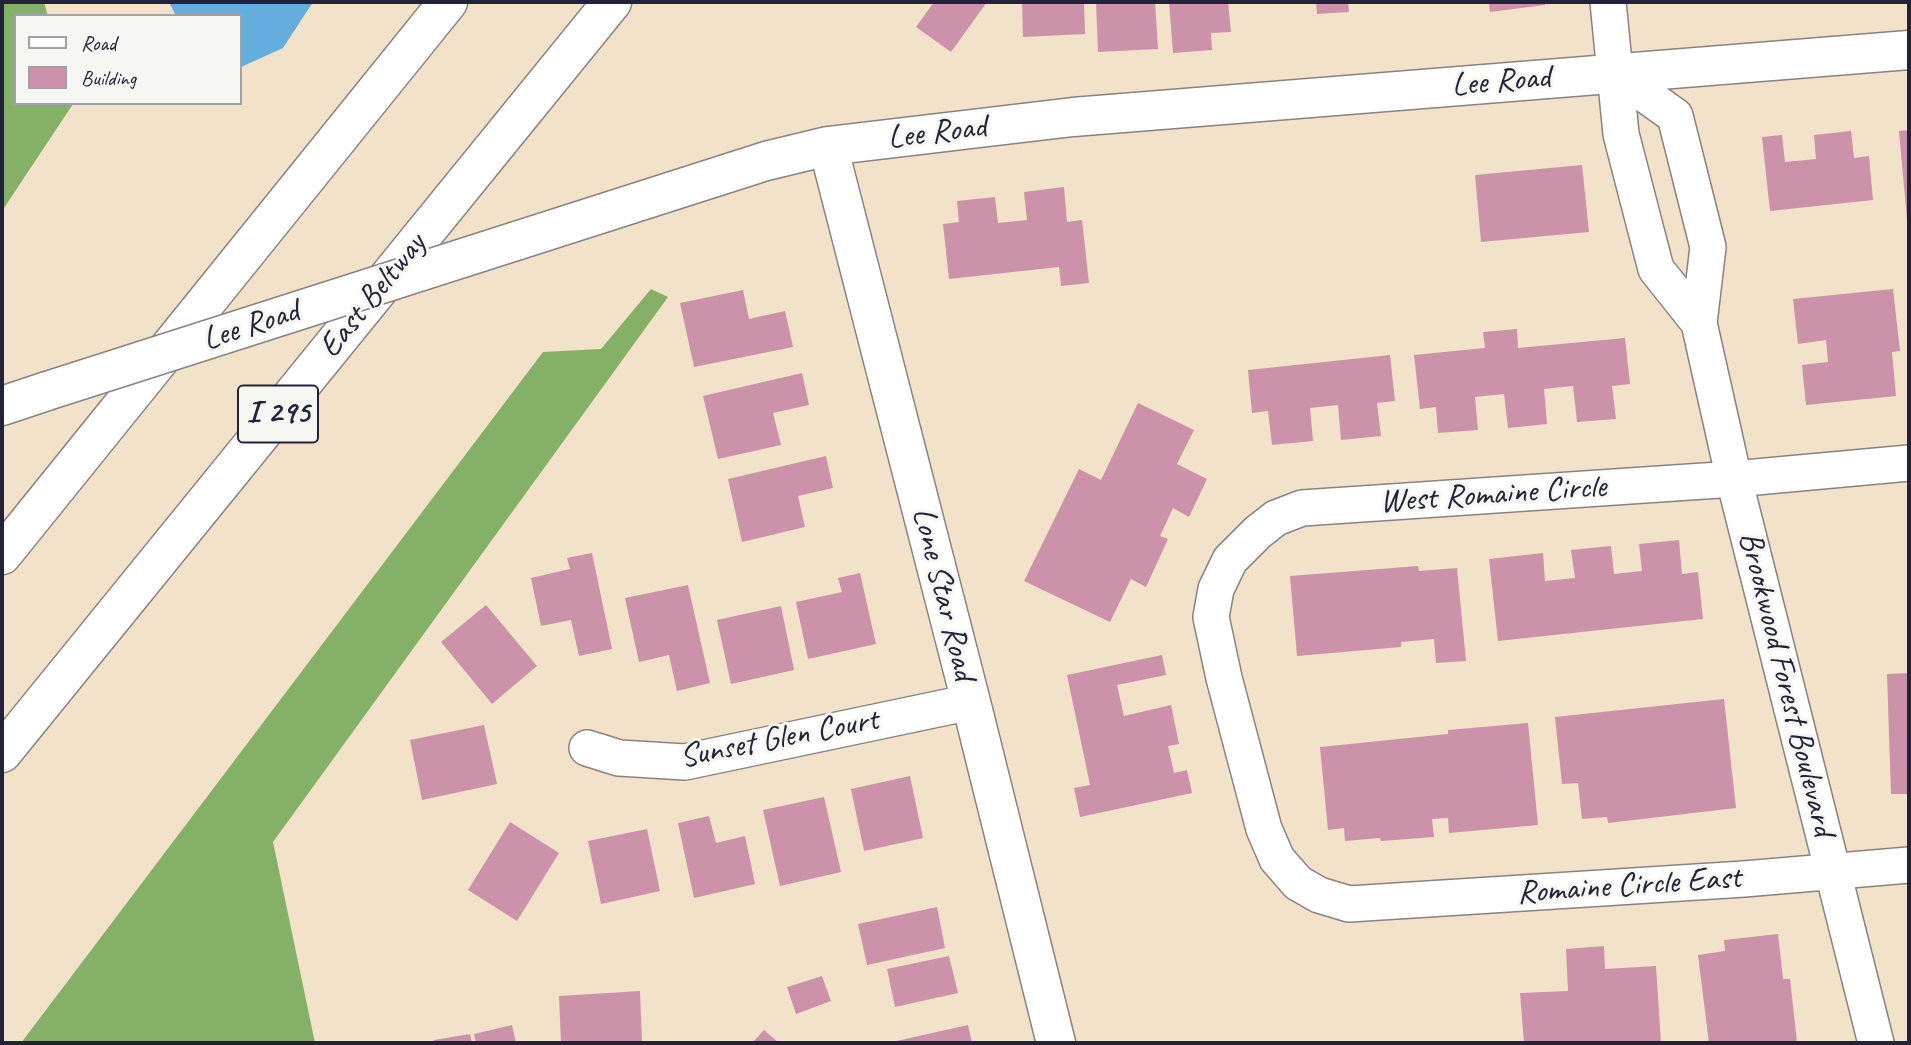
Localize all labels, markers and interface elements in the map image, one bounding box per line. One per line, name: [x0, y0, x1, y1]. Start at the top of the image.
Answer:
legend: [14, 14, 242, 105]
text: Road: [81, 30, 116, 56]
street label: Lee Road: [1450, 58, 1552, 106]
text: Building: [81, 65, 136, 91]
street label: Lee Road: [886, 107, 988, 159]
street label: East Beltway: [311, 226, 435, 366]
street label: Lee Road: [198, 292, 304, 360]
road number: I 295: [238, 386, 318, 442]
street label: West Romaine Circle: [1378, 467, 1608, 523]
street label: Lone Star Road: [902, 504, 984, 684]
street label: Brookwood Forest Boulevard: [1729, 528, 1843, 840]
street label: Sunset Glen Court: [677, 700, 881, 778]
street label: Romaine Circle East: [1516, 858, 1742, 914]

